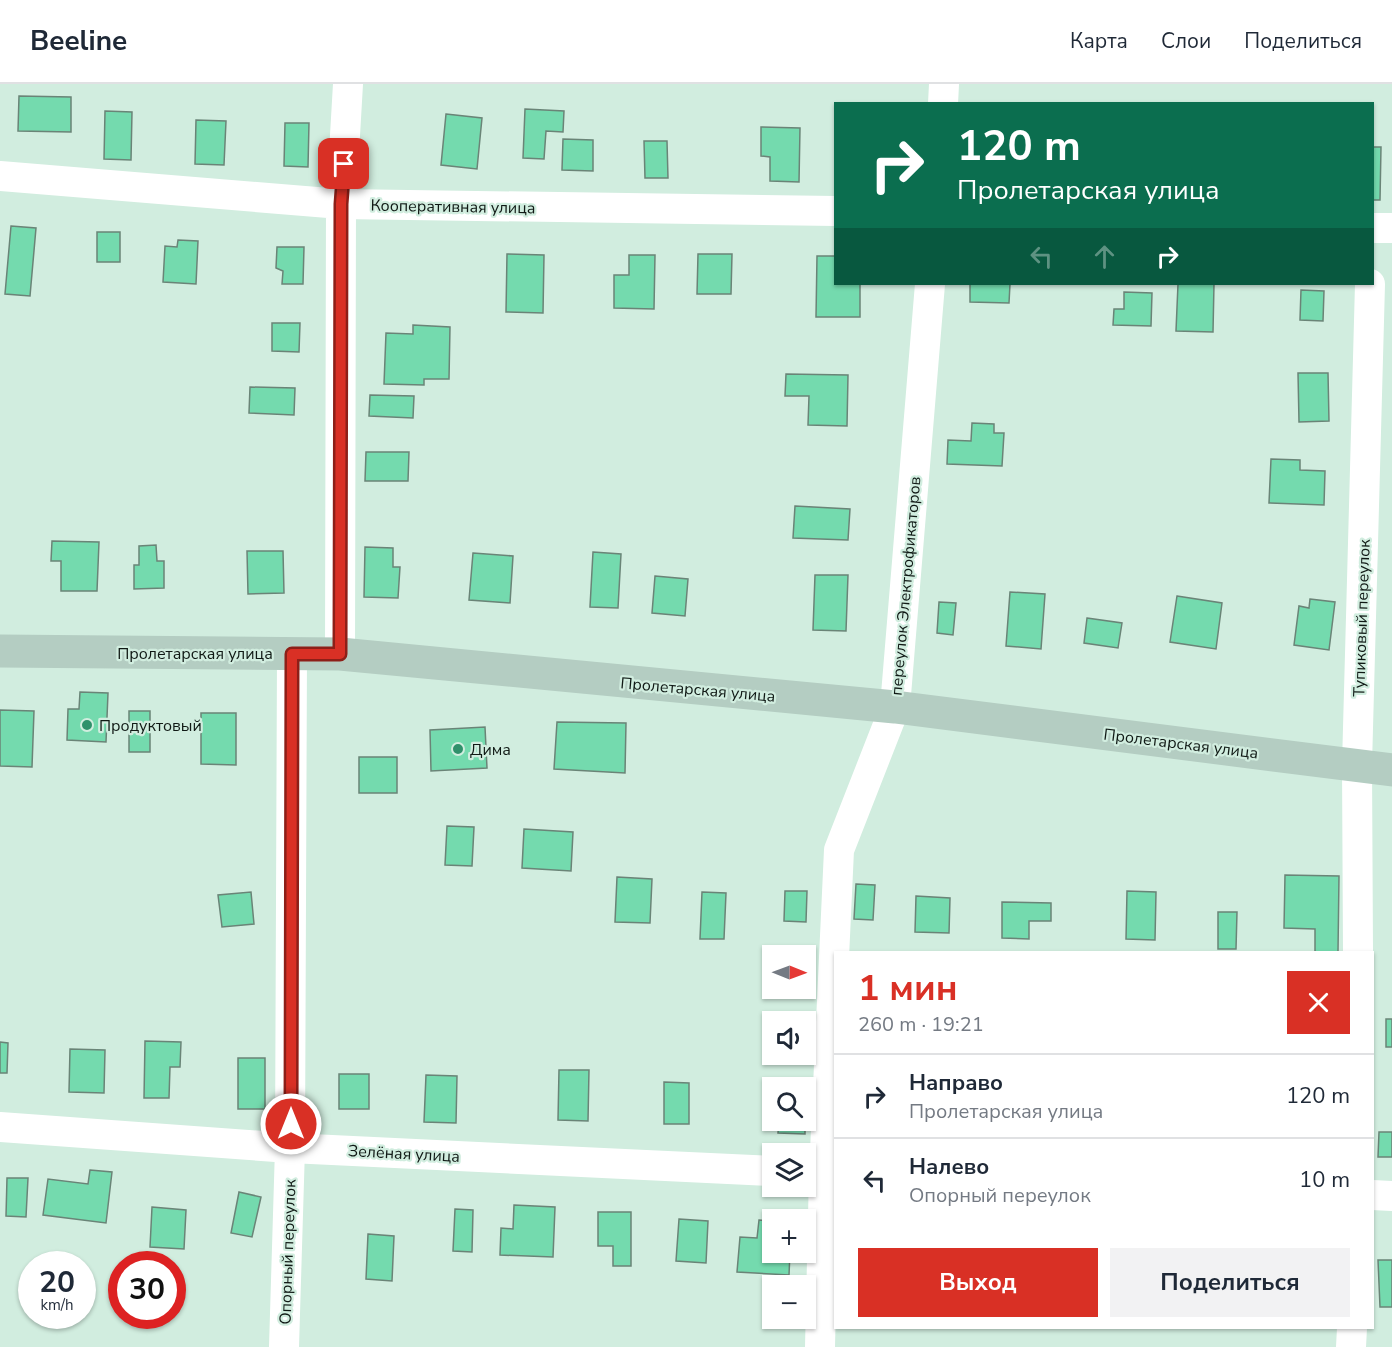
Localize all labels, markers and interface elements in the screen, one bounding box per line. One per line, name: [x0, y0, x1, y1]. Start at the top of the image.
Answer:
text: Beeline: [30, 22, 127, 60]
text: Карта: [1070, 27, 1128, 55]
text: Слои: [1161, 27, 1211, 55]
text: Поделиться: [1244, 27, 1362, 55]
text: 120 m: [957, 118, 1081, 175]
icon: right: [858, 126, 936, 204]
pin: [318, 138, 369, 189]
icon: arrive: [327, 147, 360, 180]
text: Пролетарская улица: [957, 172, 1219, 209]
street label: Кооперативная улица: [370, 195, 536, 219]
icon: left: [1025, 240, 1058, 273]
icon: ahead: [1088, 240, 1121, 273]
icon: right: [1151, 240, 1184, 273]
street label: переулок Электрофикаторов: [885, 475, 927, 697]
street label: Тупиковый переулок: [1348, 538, 1376, 697]
street label: Пролетарская улица: [117, 643, 273, 665]
street label: Пролетарская улица: [619, 672, 776, 708]
place label: Продуктовый: [99, 715, 202, 737]
marker: Продуктовый: [80, 718, 94, 732]
street label: Пролетарская улица: [1102, 724, 1259, 764]
place label: Дима: [470, 739, 511, 761]
marker: Дима: [451, 742, 465, 756]
north arrow: [762, 945, 816, 999]
map controls: [762, 945, 816, 1329]
text: 1 мин: [858, 964, 958, 1013]
button: close: [1287, 971, 1350, 1034]
button: sound: [762, 1011, 816, 1065]
text: 260 m · 19:21: [858, 1011, 984, 1038]
text: Направо: [909, 1068, 1003, 1098]
button: search: [762, 1077, 816, 1131]
icon: right: [858, 1080, 891, 1113]
text: 120 m: [1286, 1081, 1350, 1111]
position arrow: [259, 1092, 323, 1156]
text: Пролетарская улица: [909, 1098, 1103, 1125]
street label: Зелёная улица: [347, 1140, 461, 1168]
button: layers: [762, 1143, 816, 1197]
text: Налево: [909, 1152, 989, 1182]
icon: left: [858, 1164, 891, 1197]
text: 10 m: [1299, 1165, 1350, 1195]
street label: Опорный переулок: [274, 1178, 302, 1325]
text: Опорный переулок: [909, 1182, 1091, 1209]
button: +: [762, 1209, 816, 1263]
button: Выход: [858, 1248, 1098, 1317]
button: Поделиться: [1110, 1248, 1350, 1317]
speed limit sign: 30: [108, 1251, 186, 1329]
text: 20: [39, 1262, 75, 1303]
button: −: [762, 1275, 816, 1329]
text: km/h: [40, 1295, 74, 1315]

